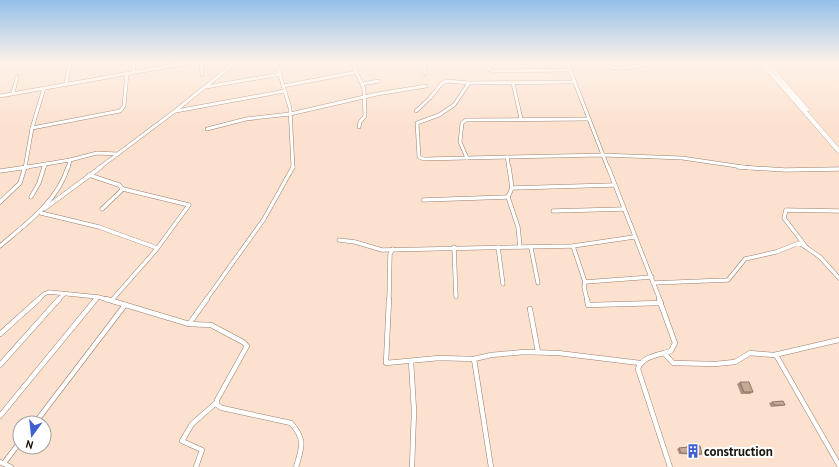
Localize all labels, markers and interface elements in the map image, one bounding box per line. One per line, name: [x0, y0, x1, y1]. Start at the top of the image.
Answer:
north arrow: [12, 415, 52, 455]
text: N: [24, 437, 35, 452]
building icon: construction: [685, 443, 701, 459]
place label: construction: [704, 443, 773, 460]

